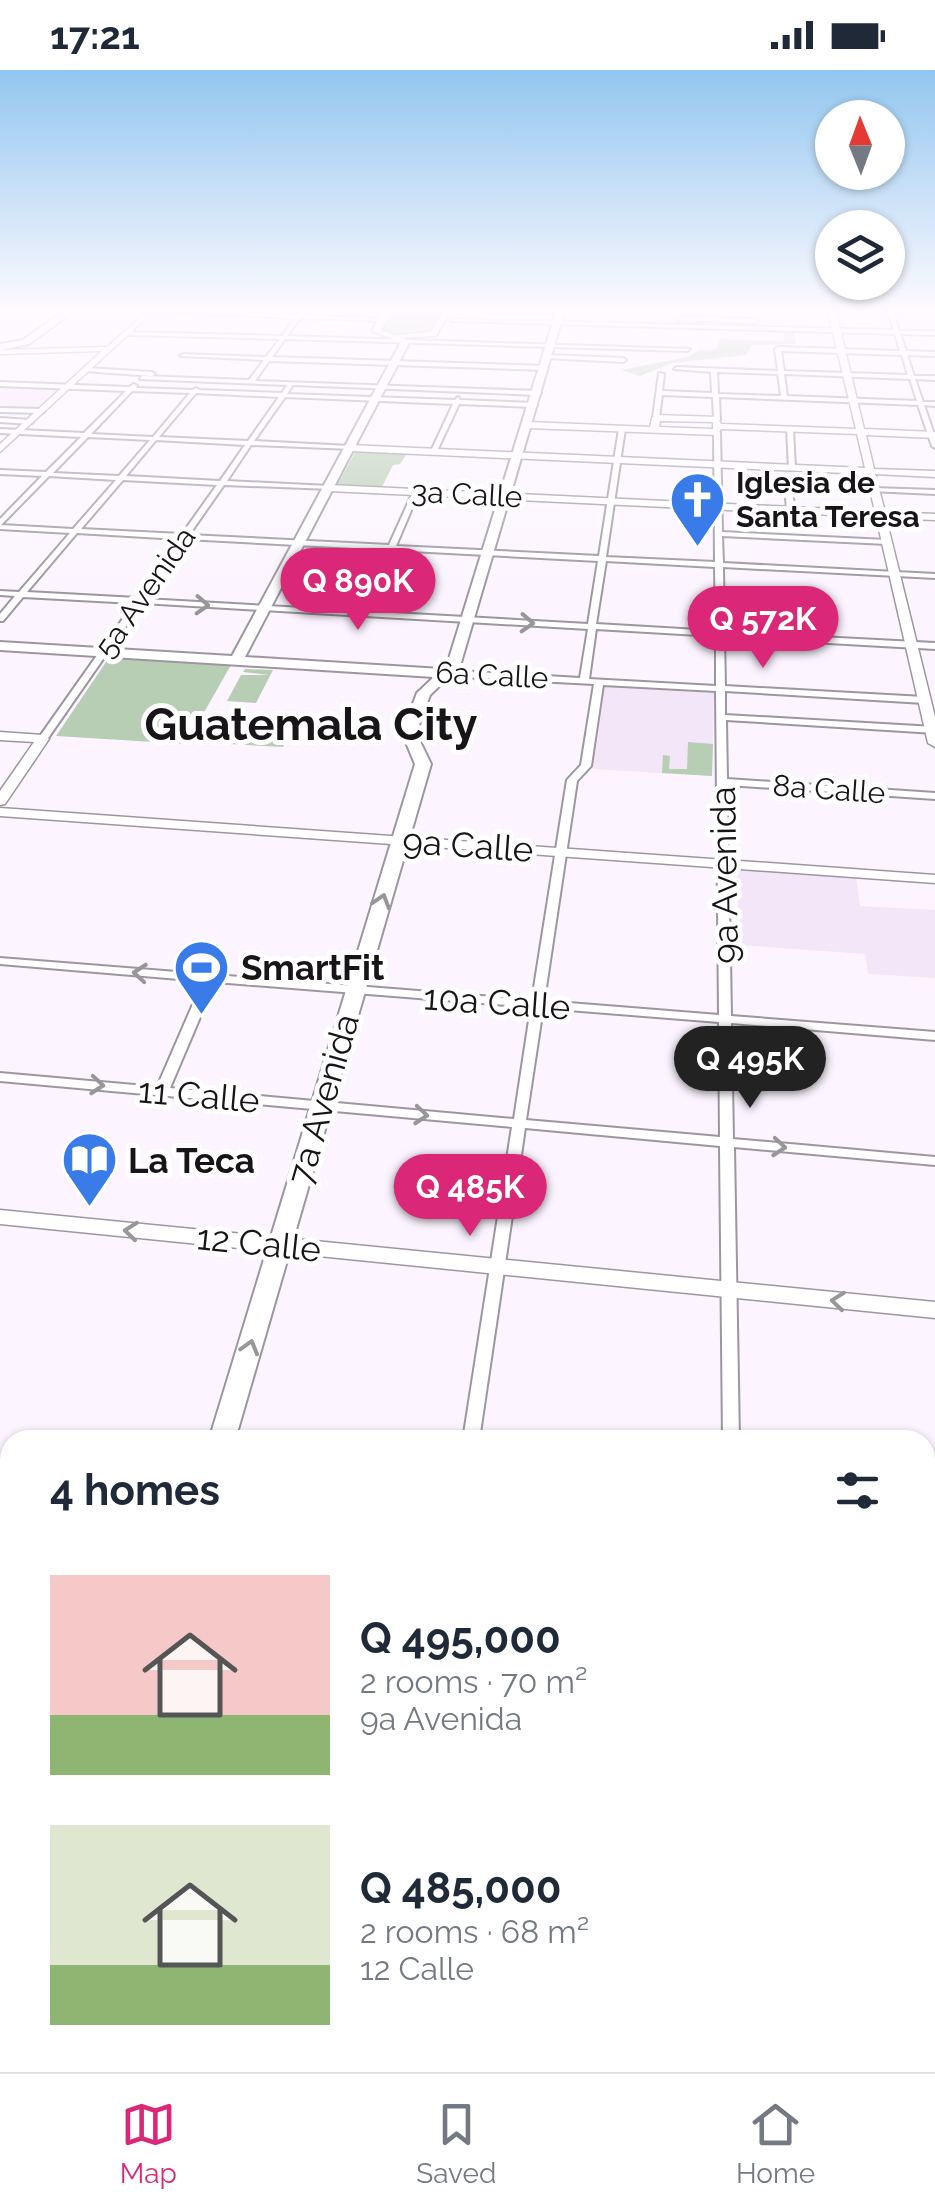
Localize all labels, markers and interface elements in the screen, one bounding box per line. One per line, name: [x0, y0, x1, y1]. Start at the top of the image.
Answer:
text: 17:21: [50, 13, 140, 58]
north arrow: [815, 100, 905, 190]
map controls: [815, 100, 905, 300]
button: layers: [815, 210, 905, 300]
place label: Iglesia de Santa Teresa: [736, 465, 920, 534]
church icon: Iglesia de Santa Teresa: [667, 469, 727, 548]
street label: 3a Calle: [411, 474, 523, 514]
street label: 5a Avenida: [87, 520, 203, 664]
pin: Q 890K: [277, 548, 439, 633]
text: Q 890K: [302, 562, 414, 599]
pin: Q 572K: [682, 586, 844, 671]
one-way arrow: [195, 594, 211, 615]
text: Q 572K: [710, 600, 816, 637]
one-way arrow: [519, 612, 535, 633]
street label: 6a Calle: [435, 655, 549, 695]
district label: Guatemala City: [145, 698, 478, 751]
street label: 8a Calle: [772, 768, 886, 810]
street label: 9a Avenida: [702, 786, 746, 964]
street label: 9a Calle: [401, 820, 535, 870]
one-way arrow: [370, 893, 391, 910]
sports icon: SmartFit: [172, 937, 232, 1016]
place label: SmartFit: [241, 947, 385, 988]
one-way arrow: [132, 962, 148, 984]
street label: 10a Calle: [422, 976, 572, 1028]
street label: 7a Avenida: [279, 1009, 367, 1189]
pin: Q 495K: [669, 1026, 831, 1111]
text: Q 495K: [696, 1040, 804, 1077]
street label: 11 Calle: [137, 1069, 261, 1121]
one-way arrow: [90, 1074, 106, 1096]
one-way arrow: [413, 1103, 429, 1125]
library icon: La Teca: [59, 1130, 119, 1209]
one-way arrow: [772, 1136, 788, 1158]
place label: La Teca: [128, 1140, 255, 1181]
pin: Q 485K: [389, 1154, 551, 1239]
text: Q 485K: [416, 1168, 524, 1205]
street label: 12 Calle: [195, 1216, 323, 1270]
one-way arrow: [123, 1220, 139, 1242]
one-way arrow: [830, 1290, 846, 1312]
one-way arrow: [238, 1339, 259, 1356]
icon: filters: [830, 1463, 885, 1518]
text: 4 homes: [50, 1466, 220, 1515]
text: Q 495,000: [360, 1614, 561, 1663]
icon: home: [130, 1615, 250, 1735]
text: 2 rooms · 70 m²: [360, 1663, 587, 1700]
text: 9a Avenida: [360, 1700, 522, 1737]
text: Q 485,000: [360, 1864, 562, 1913]
icon: home: [130, 1865, 250, 1985]
text: 2 rooms · 68 m²: [360, 1913, 589, 1950]
text: 12 Calle: [360, 1950, 474, 1987]
tab: Map: [120, 2097, 177, 2190]
tab: Saved: [416, 2097, 496, 2190]
tab: Home: [736, 2097, 815, 2190]

